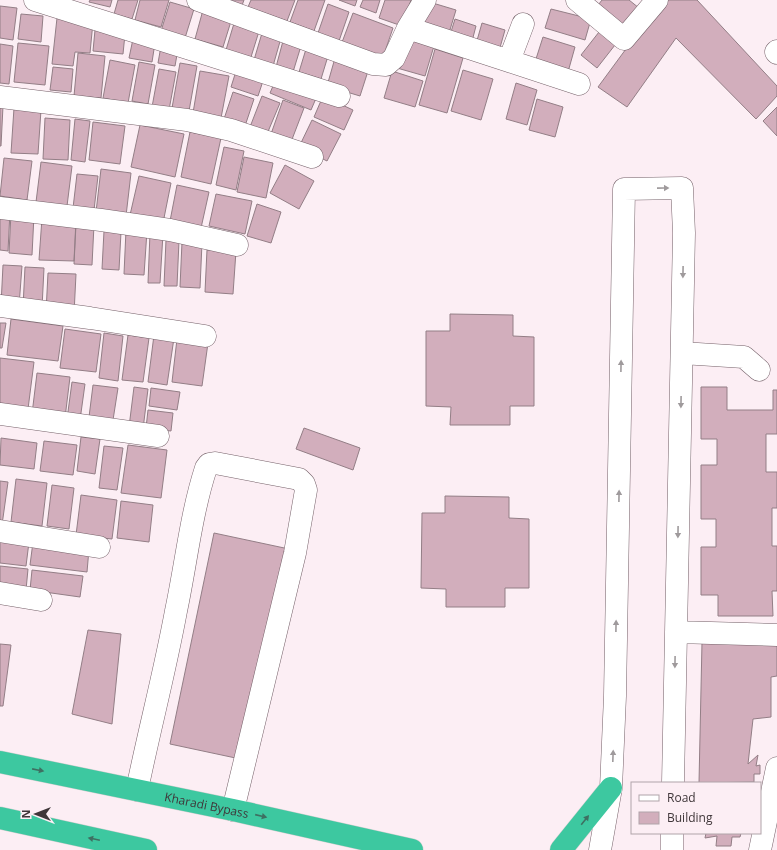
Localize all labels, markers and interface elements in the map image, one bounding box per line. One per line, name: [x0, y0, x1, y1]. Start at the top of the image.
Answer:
one-way arrow: [657, 185, 670, 191]
one-way arrow: [680, 266, 686, 279]
one-way arrow: [618, 359, 624, 372]
one-way arrow: [677, 396, 684, 408]
one-way arrow: [616, 489, 622, 502]
one-way arrow: [675, 526, 681, 539]
one-way arrow: [613, 619, 619, 632]
one-way arrow: [672, 656, 678, 669]
one-way arrow: [609, 750, 616, 762]
one-way arrow: [32, 768, 44, 774]
legend: [631, 782, 761, 834]
street label: Kharadi Bypass: [163, 788, 251, 822]
text: Road: [667, 789, 696, 806]
north arrow: [16, 794, 56, 834]
text: Building: [667, 809, 713, 826]
text: N: [18, 810, 33, 818]
one-way arrow: [255, 814, 268, 820]
one-way arrow: [581, 814, 590, 825]
one-way arrow: [88, 835, 100, 841]

